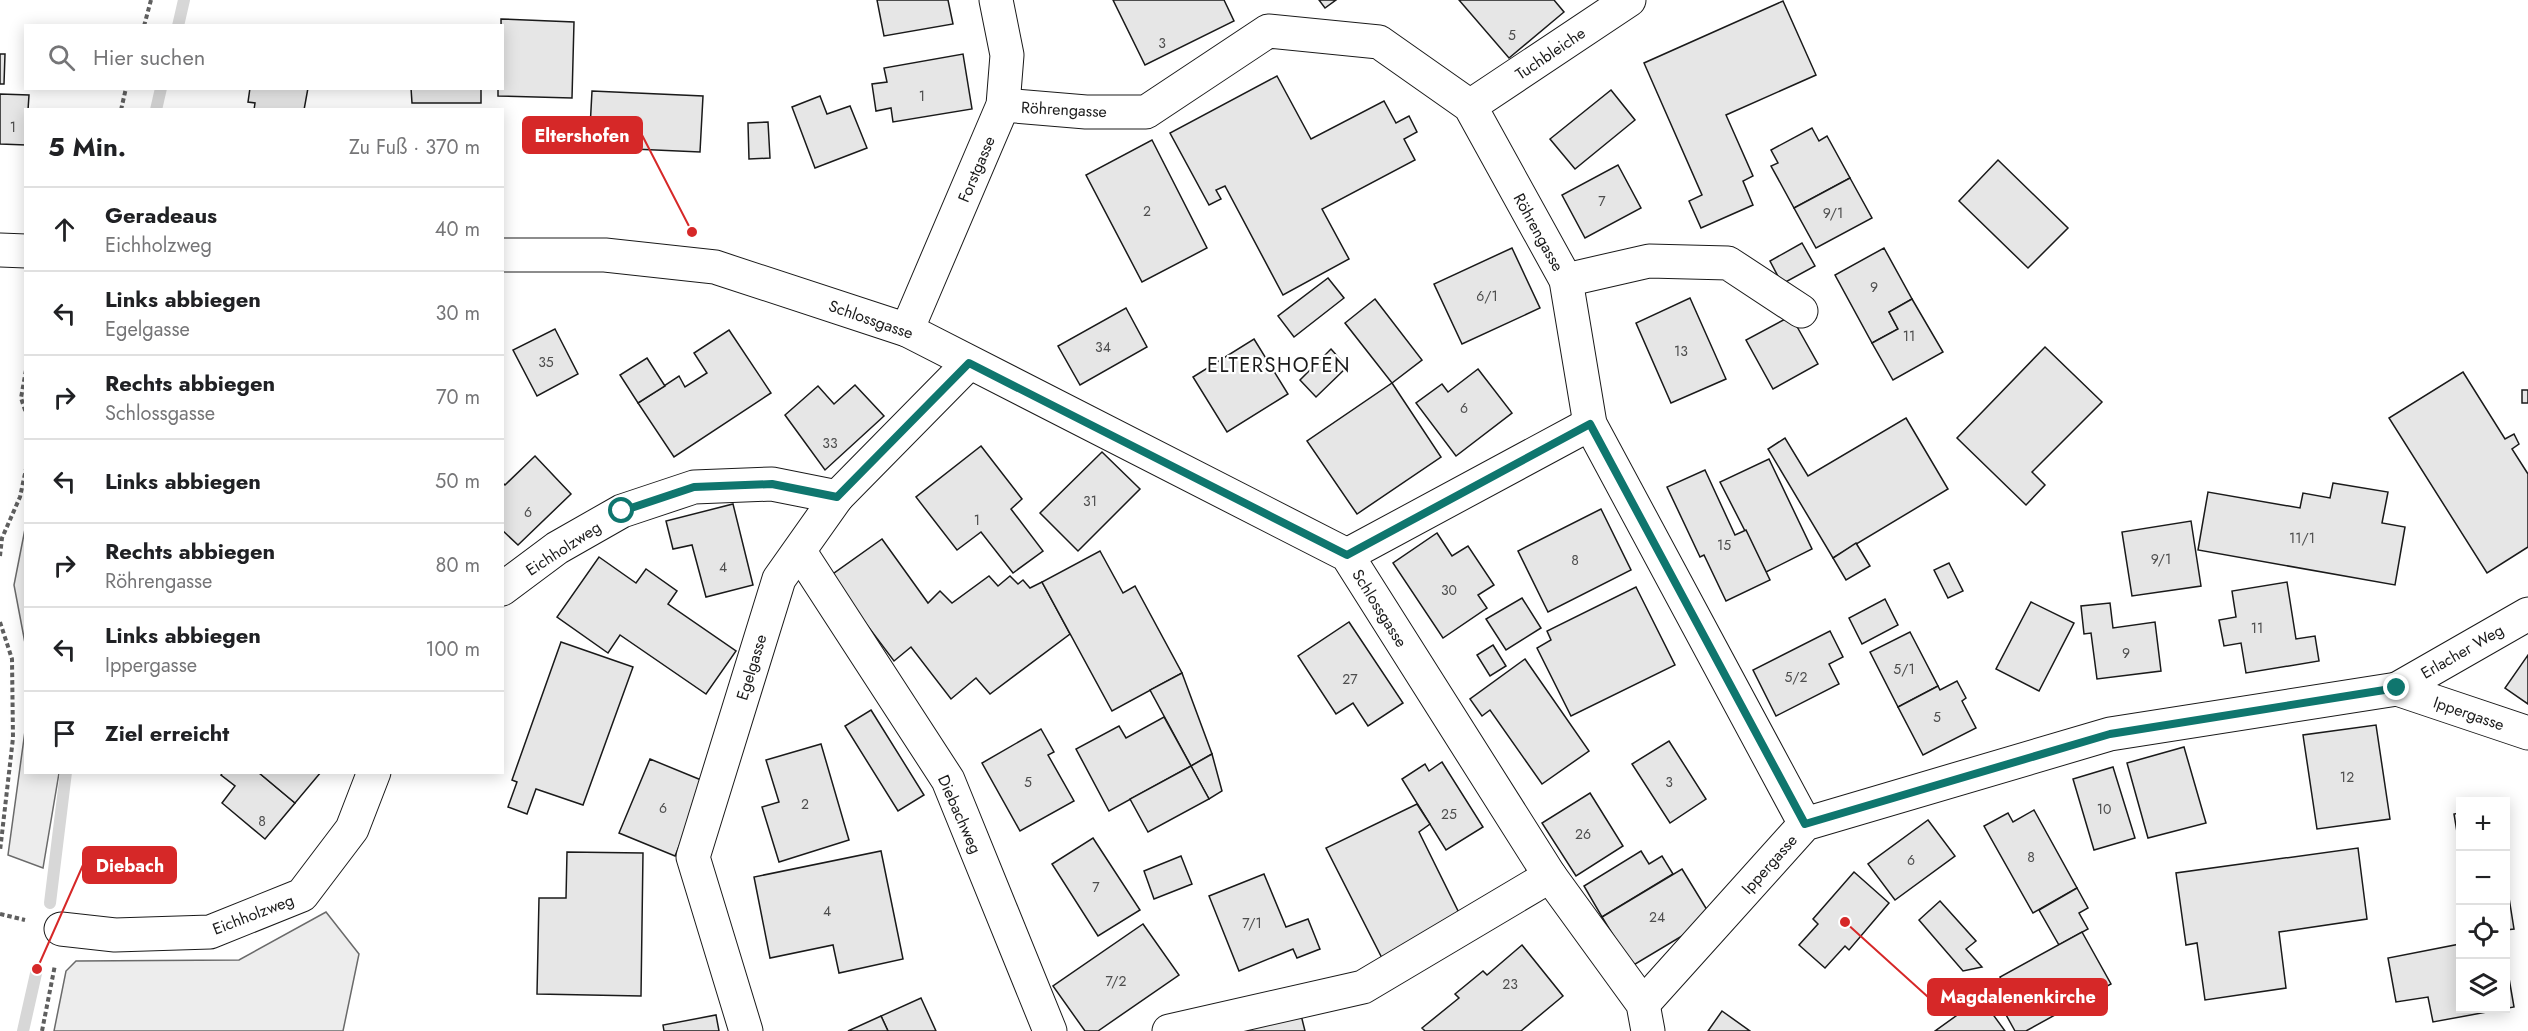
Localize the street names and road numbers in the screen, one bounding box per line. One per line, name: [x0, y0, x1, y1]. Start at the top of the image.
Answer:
street label: Tuchbleiche: [1511, 21, 1590, 85]
street label: Röhrengasse: [1020, 96, 1107, 123]
street label: Forstgasse: [952, 132, 1001, 206]
street label: Röhrengasse: [1508, 189, 1569, 275]
street label: Schlossgasse: [825, 294, 916, 345]
street label: Eichholzweg: [521, 516, 605, 581]
street label: Schlossgasse: [1346, 565, 1413, 652]
street label: Erlacher Weg: [2417, 618, 2508, 684]
street label: Egelgasse: [731, 631, 772, 703]
street label: Ippergasse: [2430, 691, 2507, 736]
street label: Diebachweg: [932, 771, 987, 857]
street label: Ippergasse: [1736, 829, 1803, 899]
street label: Eichholzweg: [209, 888, 297, 941]

